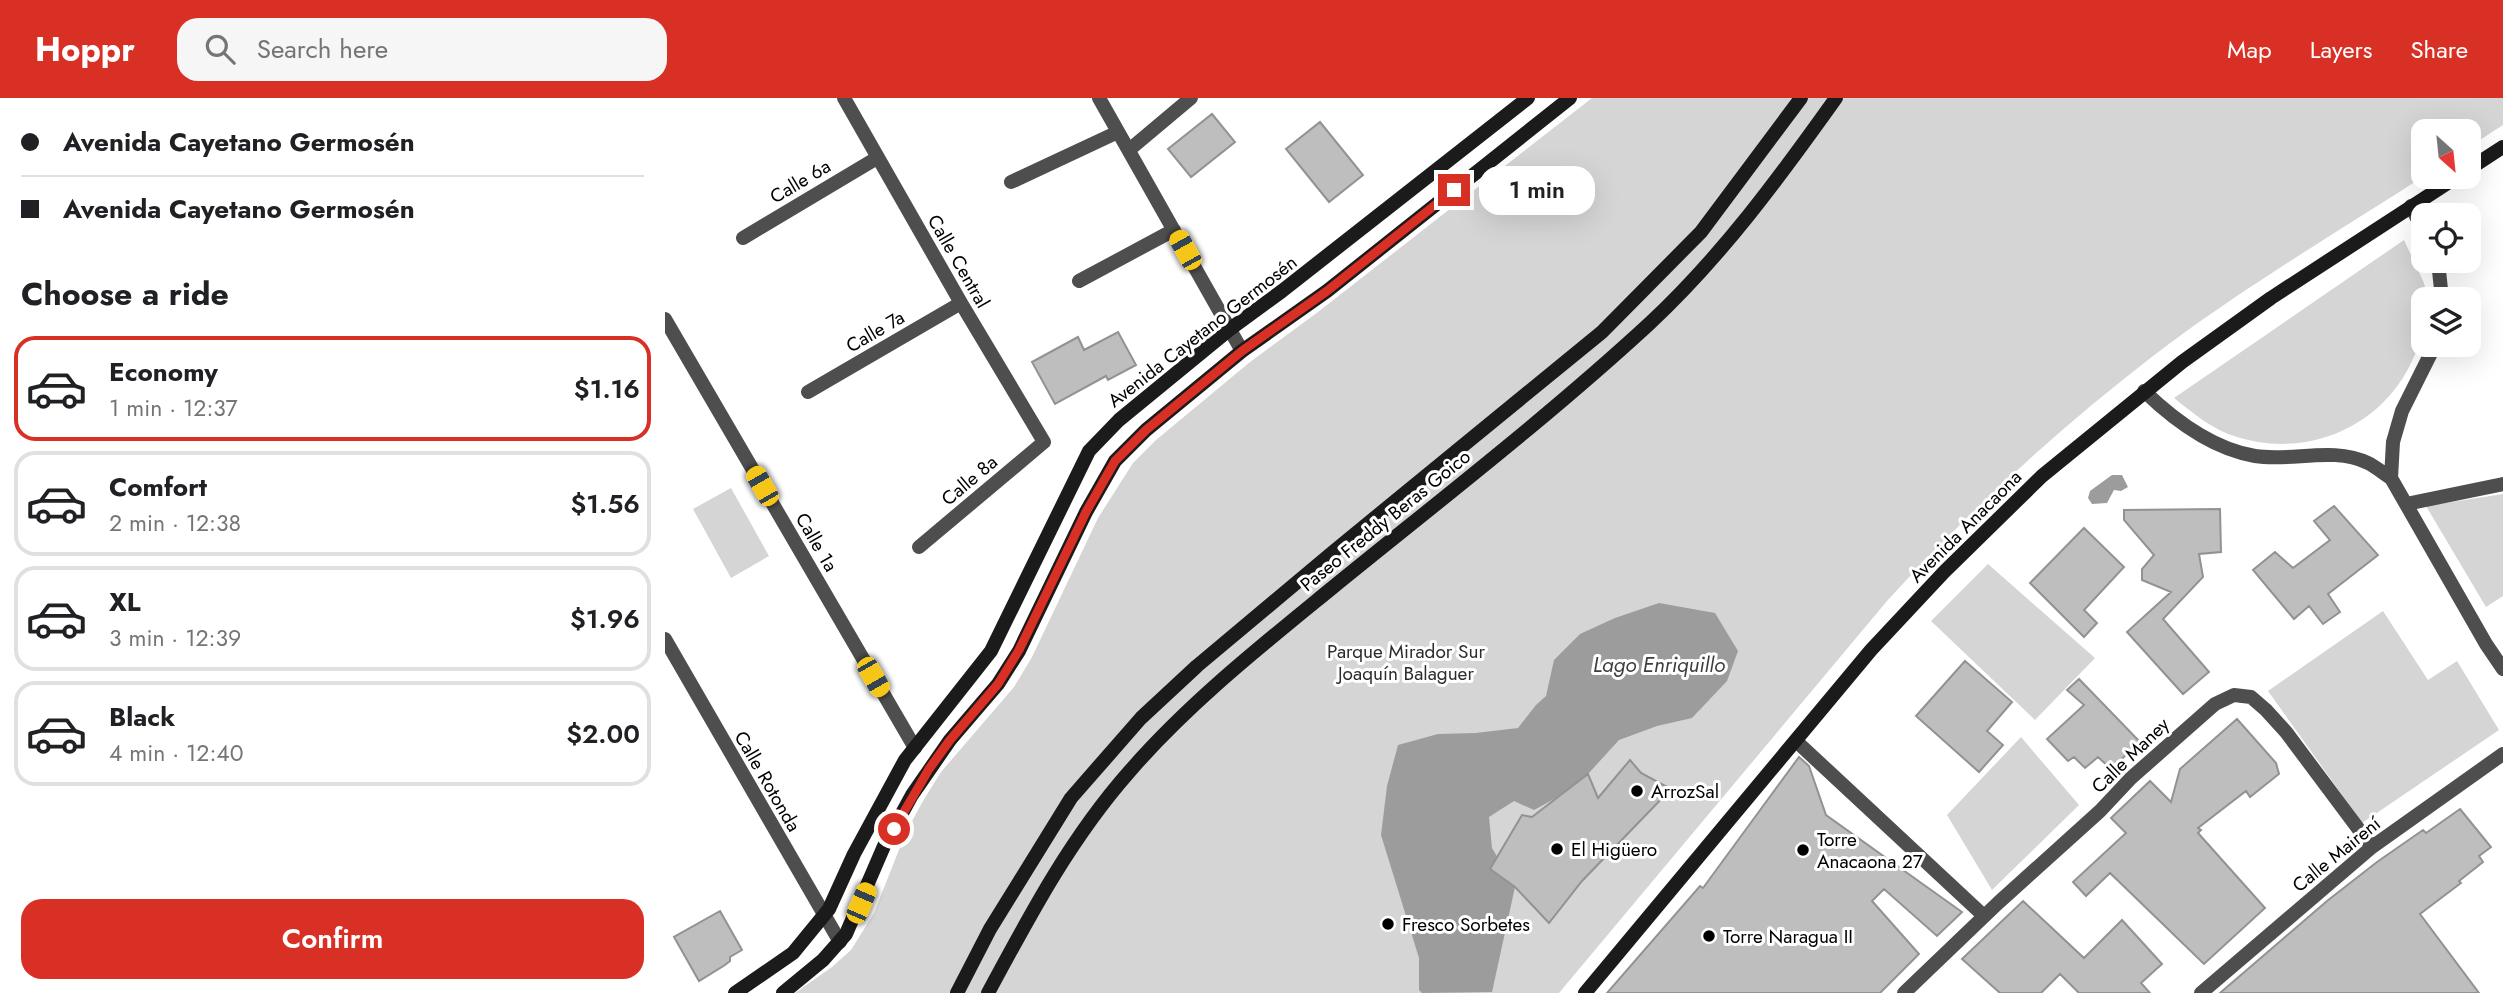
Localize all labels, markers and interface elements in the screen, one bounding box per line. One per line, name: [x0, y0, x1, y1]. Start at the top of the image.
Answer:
search box: [177, 18, 667, 81]
text: Hoppr: [35, 26, 135, 73]
icon: search: [201, 30, 239, 68]
text: Search here: [257, 30, 388, 68]
text: Map: [2227, 32, 2272, 67]
text: Layers: [2310, 32, 2372, 67]
text: Share: [2410, 32, 2468, 67]
north arrow: [2411, 119, 2481, 189]
map controls: [2411, 119, 2481, 357]
text: Avenida Cayetano Germosén: [63, 123, 415, 161]
street label: Calle 6a: [765, 153, 836, 210]
callout: 1 min: [1479, 166, 1594, 214]
text: 1 min: [1509, 173, 1565, 207]
route end: [1438, 174, 1470, 206]
text: Avenida Cayetano Germosén: [63, 190, 415, 228]
button: locate: [2411, 203, 2481, 273]
street label: Calle Central: [921, 210, 996, 313]
car: [1166, 227, 1205, 273]
street label: Avenida Cayetano Germosén: [1102, 249, 1303, 414]
text: Choose a ride: [21, 271, 229, 317]
button: layers: [2411, 287, 2481, 357]
street label: Calle 7a: [841, 304, 910, 359]
text: Economy: [109, 353, 218, 391]
icon: car: [25, 357, 88, 420]
text: $1.16: [574, 370, 640, 408]
text: 1 min · 12:37: [109, 391, 238, 425]
street label: Paseo Freddy Beras Goico: [1294, 443, 1476, 598]
street label: Calle 8a: [935, 449, 1003, 512]
car: [743, 463, 782, 509]
street label: Avenida Anacaona: [1903, 464, 2028, 589]
text: Comfort: [109, 468, 207, 506]
icon: car: [25, 472, 88, 535]
text: $1.56: [570, 485, 640, 523]
text: 2 min · 12:38: [109, 506, 241, 540]
street label: Calle 1a: [789, 508, 844, 577]
text: XL: [109, 583, 141, 621]
icon: car: [25, 587, 88, 650]
text: $1.96: [570, 600, 640, 638]
text: 3 min · 12:39: [109, 621, 241, 655]
park label: Parque Mirador Sur Joaquín Balaguer: [1327, 638, 1485, 687]
water label: Lago Enriquillo: [1593, 650, 1725, 680]
car: [854, 654, 893, 700]
text: Black: [109, 698, 175, 736]
icon: car: [25, 702, 88, 765]
street label: Calle Maney: [2085, 711, 2176, 799]
text: $2.00: [566, 715, 640, 753]
street label: Calle Rotonda: [728, 726, 807, 837]
text: 4 min · 12:40: [109, 736, 244, 770]
place label: ArrozSal: [1651, 778, 1719, 805]
marker: ArrozSal: [1629, 783, 1645, 799]
street label: Calle Mairení: [2286, 810, 2387, 898]
route start: [878, 813, 910, 845]
place label: Torre Anacaona 27: [1817, 826, 1923, 875]
place label: El Higüero: [1571, 836, 1657, 863]
marker: El Higüero: [1549, 841, 1565, 857]
marker: Torre Anacaona 27: [1795, 842, 1811, 858]
car: [844, 880, 879, 926]
button: Confirm: [21, 899, 644, 979]
place label: Fresco Sorbetes: [1402, 911, 1530, 938]
marker: Fresco Sorbetes: [1380, 916, 1396, 932]
place label: Torre Naragua II: [1723, 923, 1853, 950]
marker: Torre Naragua II: [1701, 928, 1717, 944]

